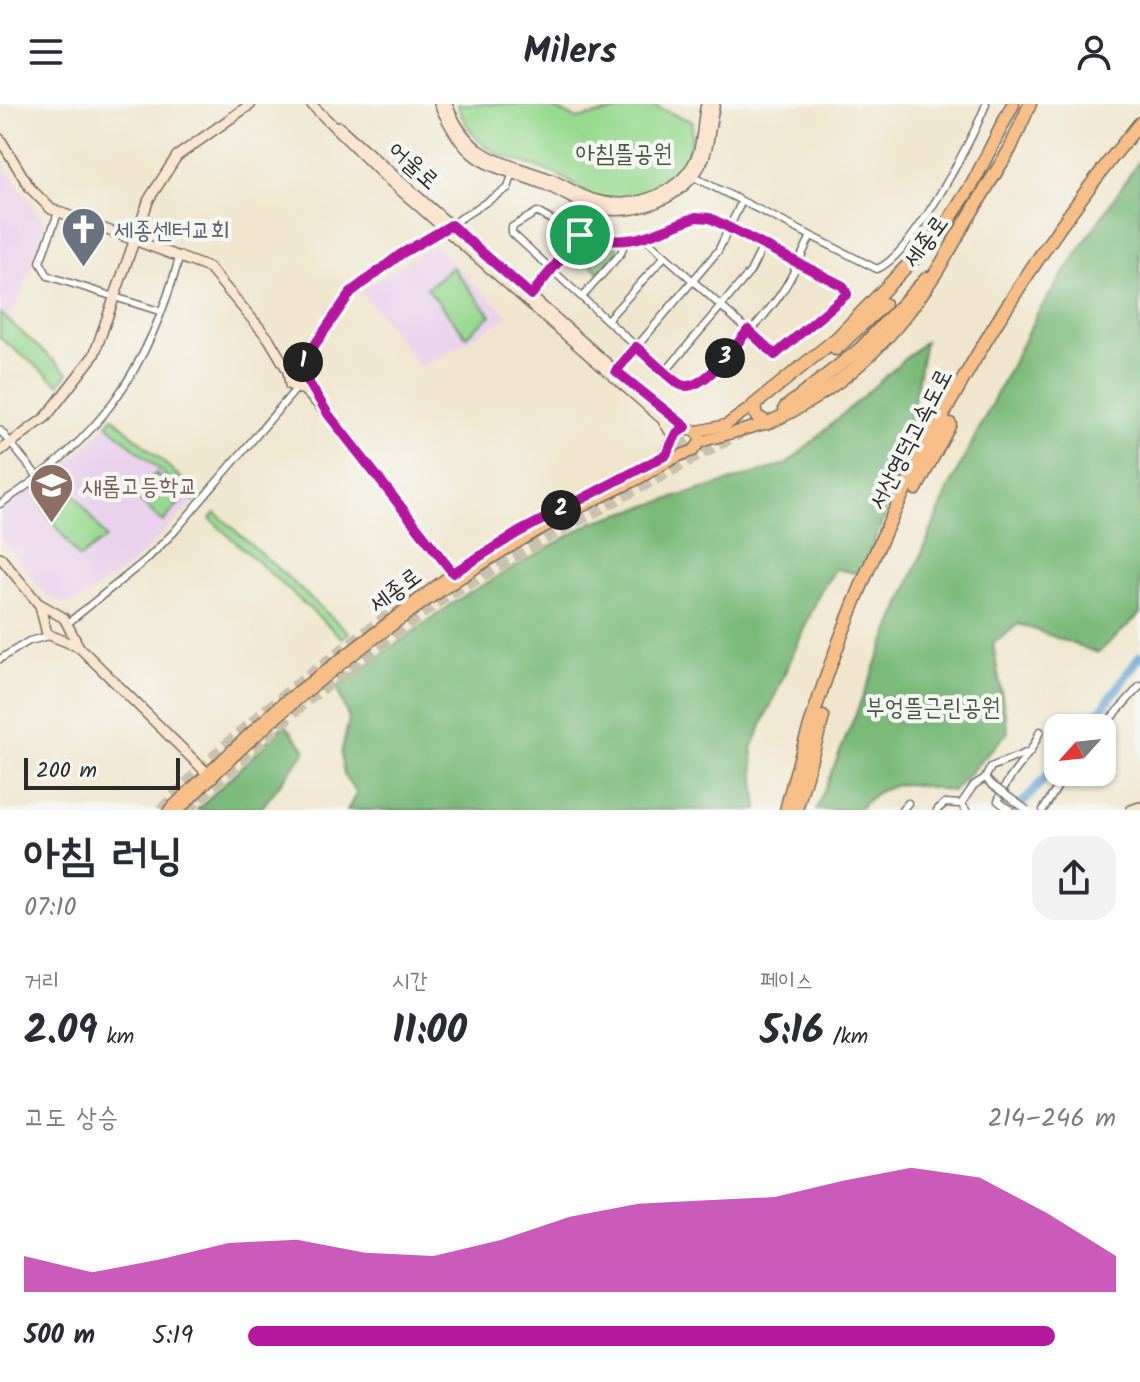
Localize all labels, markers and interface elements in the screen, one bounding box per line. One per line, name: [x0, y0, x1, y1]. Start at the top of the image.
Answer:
text: Milers: [523, 24, 617, 81]
icon: menu: [24, 30, 68, 74]
icon: person: [1072, 30, 1116, 74]
street label: 어울로: [378, 132, 448, 200]
park label: 아침뜰공원: [576, 135, 672, 174]
pin: [546, 201, 614, 269]
church icon: 세종센터교회: [59, 206, 107, 269]
street label: 세종로: [893, 207, 959, 277]
place label: 세종센터교회: [114, 212, 230, 251]
icon: arrive: [558, 213, 602, 257]
pin: 3: [705, 338, 745, 378]
text: 3: [719, 340, 731, 375]
pin: 1: [283, 342, 323, 382]
text: 1: [300, 344, 306, 379]
street label: 서산영덕고속도로: [859, 362, 964, 517]
school or university icon: 새롬고등학교: [27, 462, 75, 525]
place label: 새롬고등학교: [82, 468, 198, 507]
pin: 2: [541, 490, 581, 530]
text: 2: [555, 492, 567, 527]
street label: 세종로: [361, 558, 431, 624]
park label: 부엉뜰근린공원: [865, 689, 1001, 728]
north arrow: [1044, 714, 1116, 786]
map controls: [1044, 714, 1116, 786]
scale bar: [24, 754, 180, 790]
text: 200 m: [36, 754, 97, 789]
text: 아침 러닝: [24, 822, 183, 892]
button: share: [1032, 836, 1116, 920]
text: 07:10: [24, 887, 77, 929]
text: 거리: [24, 965, 59, 1000]
text: 시간: [392, 965, 427, 1000]
text: 페이스: [760, 965, 813, 1000]
text: 2.09: [24, 1000, 98, 1064]
text: 11:00: [392, 1000, 467, 1064]
text: 5:16: [760, 1000, 824, 1064]
text: km: [98, 1020, 134, 1055]
text: /km: [824, 1020, 868, 1055]
text: 고도 상승: [24, 1098, 118, 1140]
text: 214–246 m: [988, 1098, 1116, 1140]
text: 500 m: [24, 1315, 95, 1357]
text: 5:19: [152, 1315, 193, 1357]

